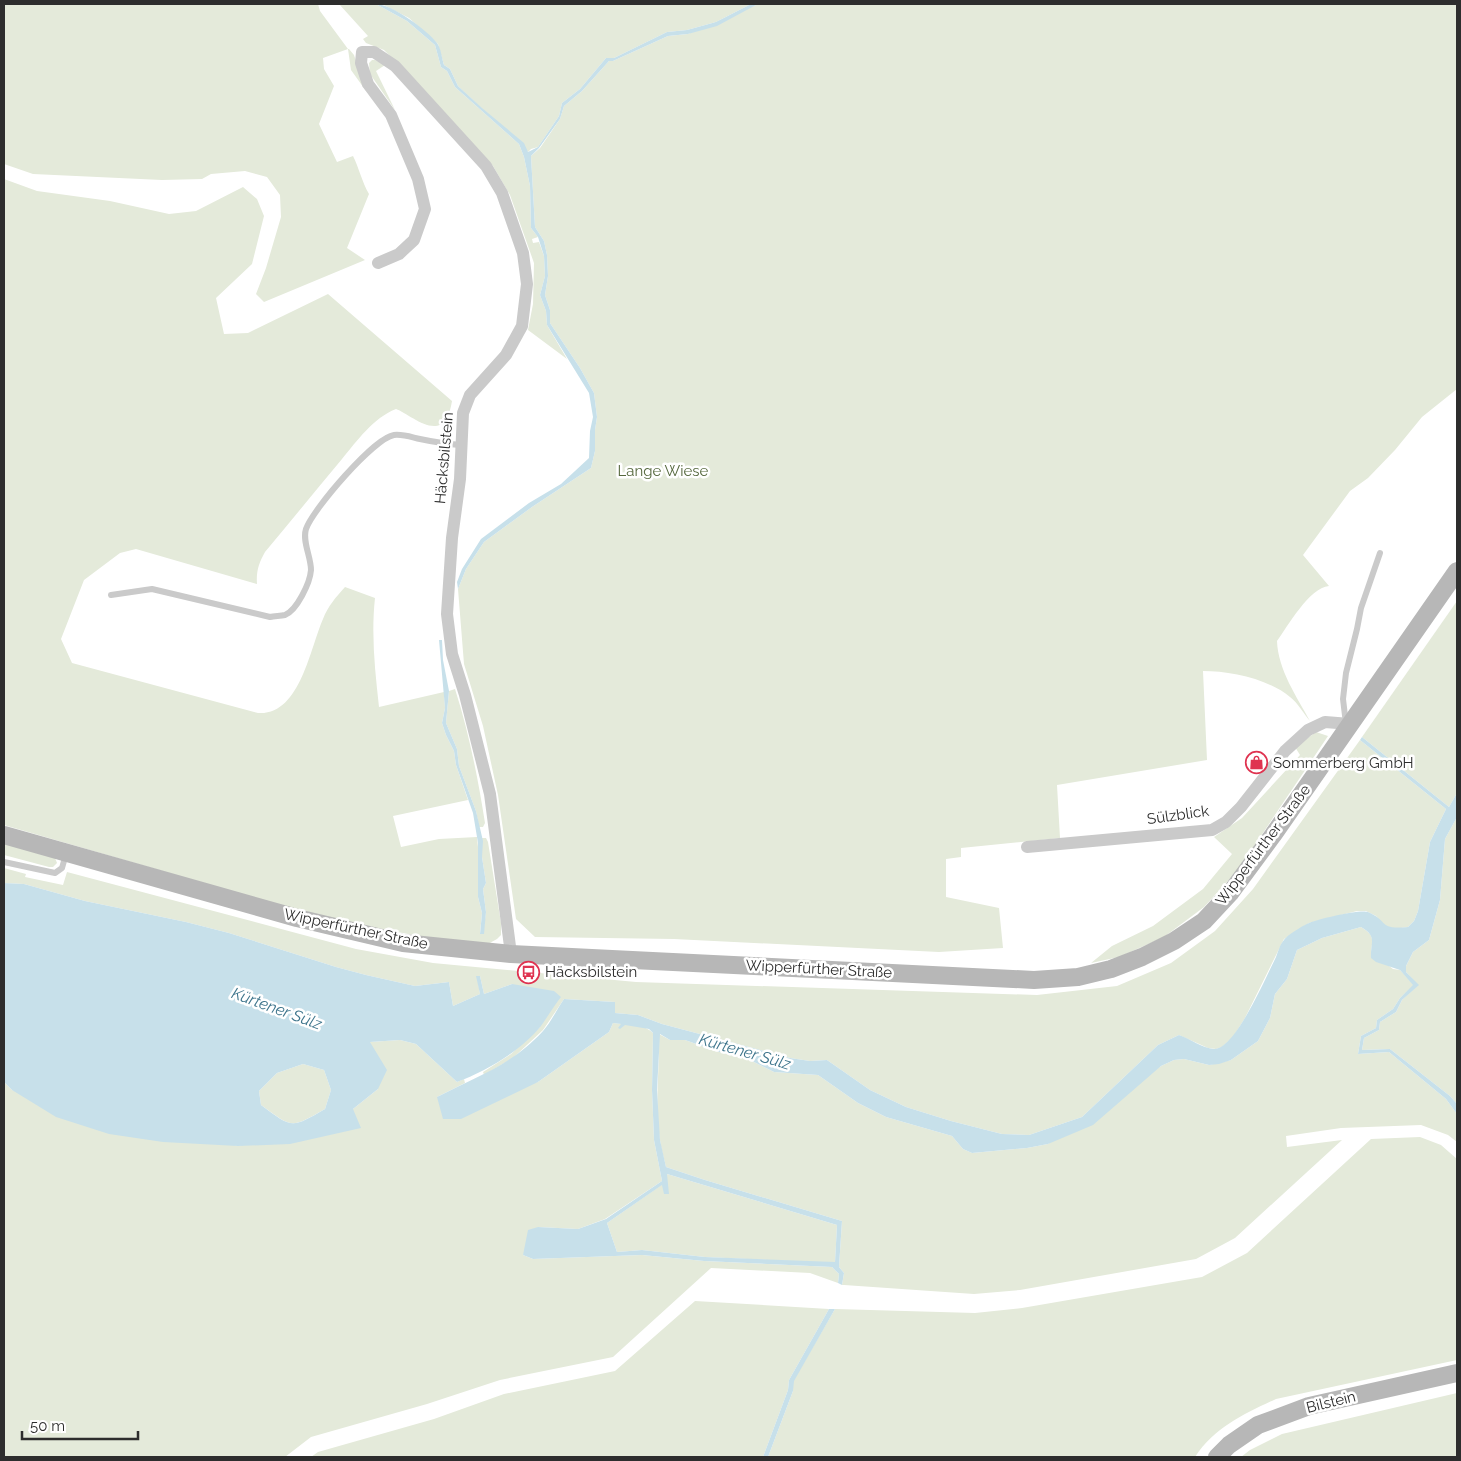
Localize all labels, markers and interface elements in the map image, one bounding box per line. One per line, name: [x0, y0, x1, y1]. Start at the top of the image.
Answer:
street label: Häcksbilstein: [431, 411, 457, 505]
park label: Lange Wiese: [618, 462, 709, 480]
shop icon: Sommerberg GmbH: [1245, 751, 1269, 775]
place label: Sommerberg GmbH: [1273, 754, 1414, 772]
street label: Wipperfürther Straße: [1212, 781, 1314, 909]
street label: Sülzblick: [1146, 802, 1210, 828]
street label: Wipperfürther Straße: [282, 905, 430, 953]
street label: Wipperfürther Straße: [745, 956, 893, 982]
bus stop icon: Häcksbilstein: [517, 960, 541, 984]
place label: Häcksbilstein: [545, 963, 637, 981]
water label: Kürtener Sülz: [229, 983, 325, 1034]
water label: Kürtener Sülz: [697, 1029, 793, 1074]
street label: Bilstein: [1304, 1387, 1358, 1417]
scale bar: [22, 1408, 139, 1440]
text: 50 m: [30, 1417, 65, 1435]

